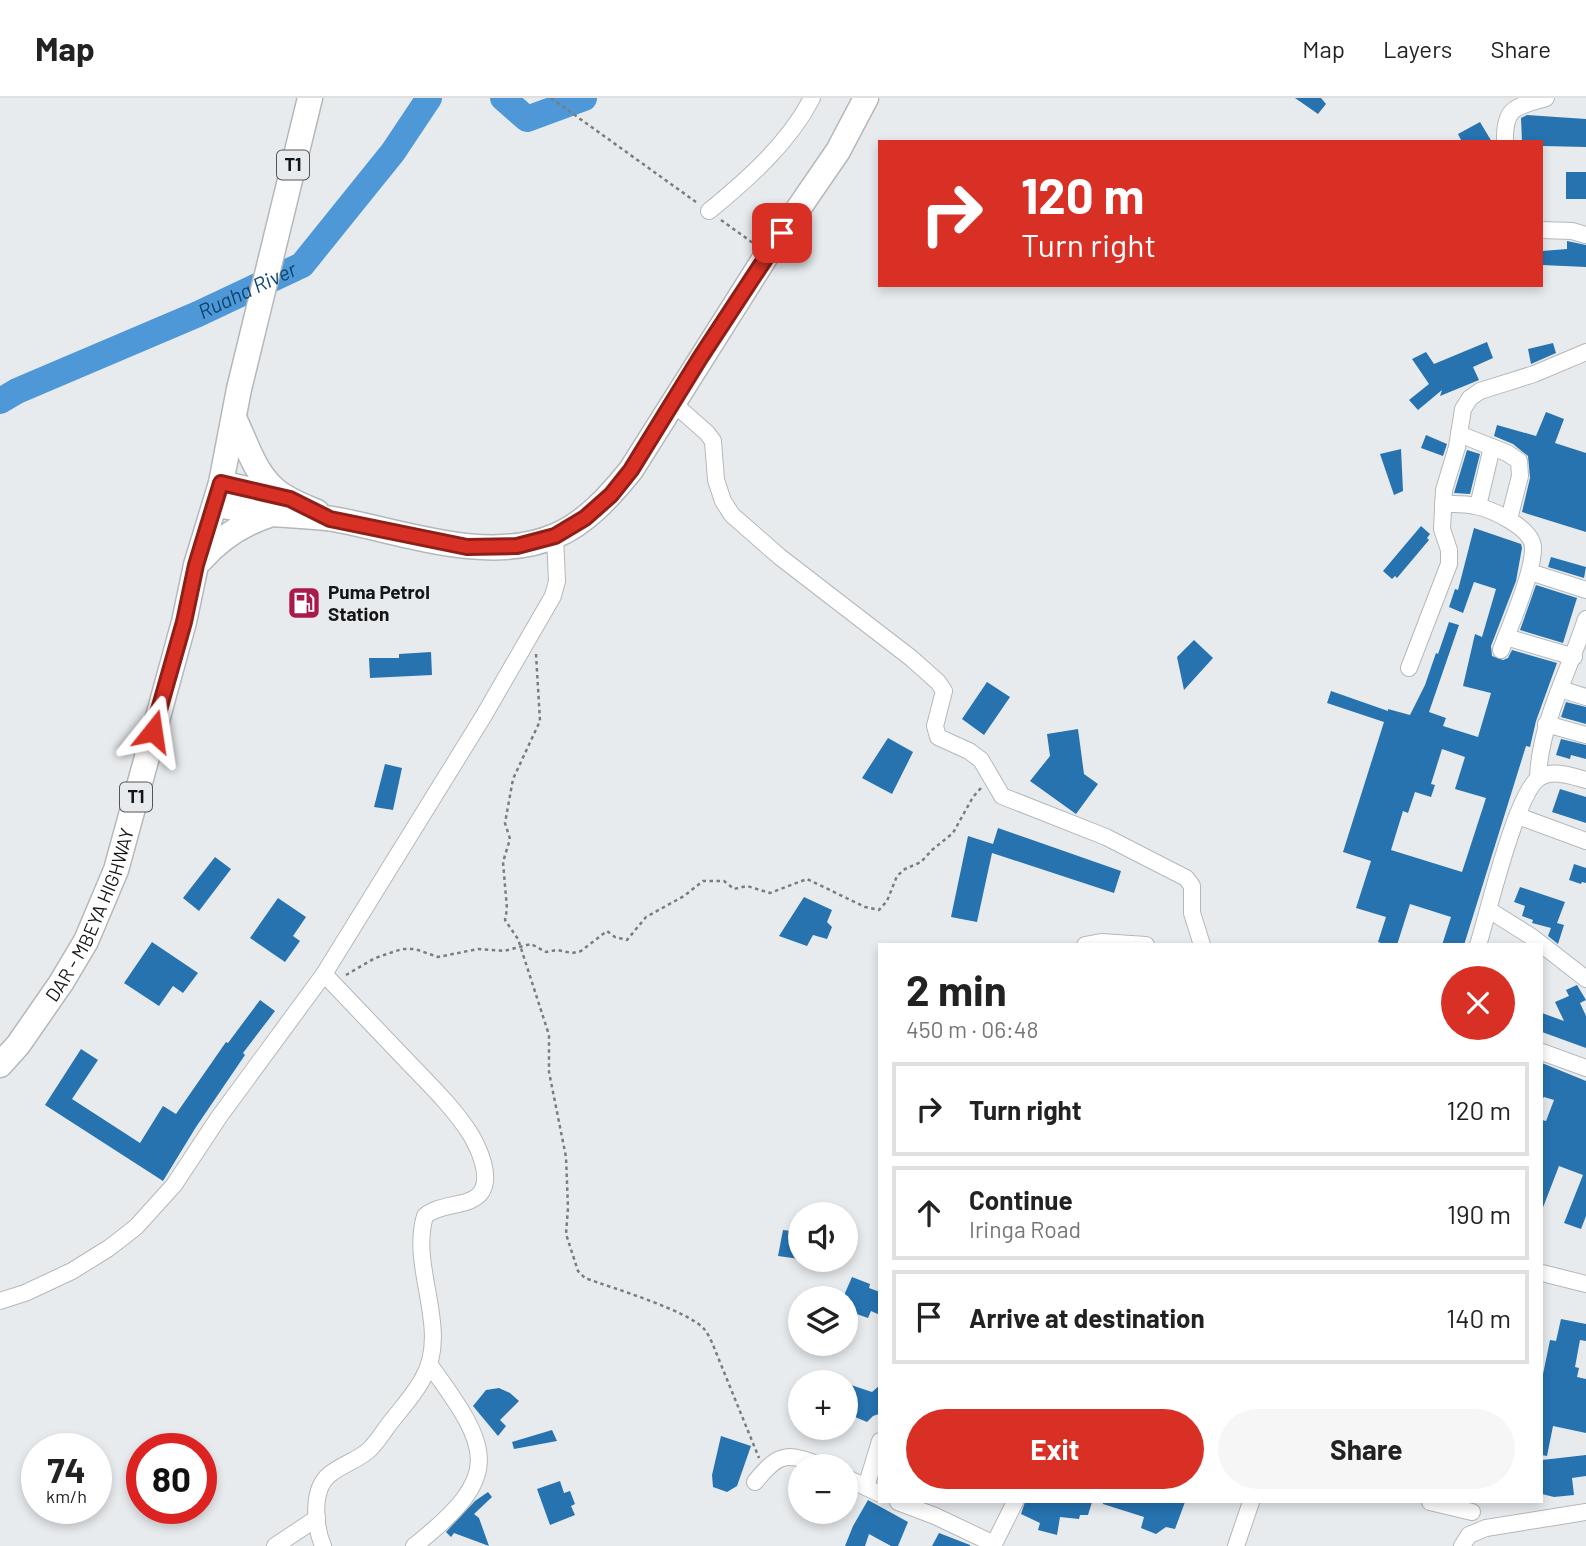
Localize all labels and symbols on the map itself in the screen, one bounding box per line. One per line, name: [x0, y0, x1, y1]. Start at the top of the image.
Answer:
road number: T1: [277, 150, 309, 180]
pin: [752, 203, 812, 263]
water label: Ruaha River: [193, 255, 301, 323]
place label: Puma Petrol Station: [328, 580, 430, 625]
fuel station icon: Puma Petrol Station: [285, 584, 323, 622]
position arrow: [116, 694, 190, 768]
road number: T1: [120, 782, 152, 812]
street label: DAR - MBEYA HIGHWAY: [40, 825, 138, 1005]
speed limit sign: 80: [126, 1433, 217, 1524]

